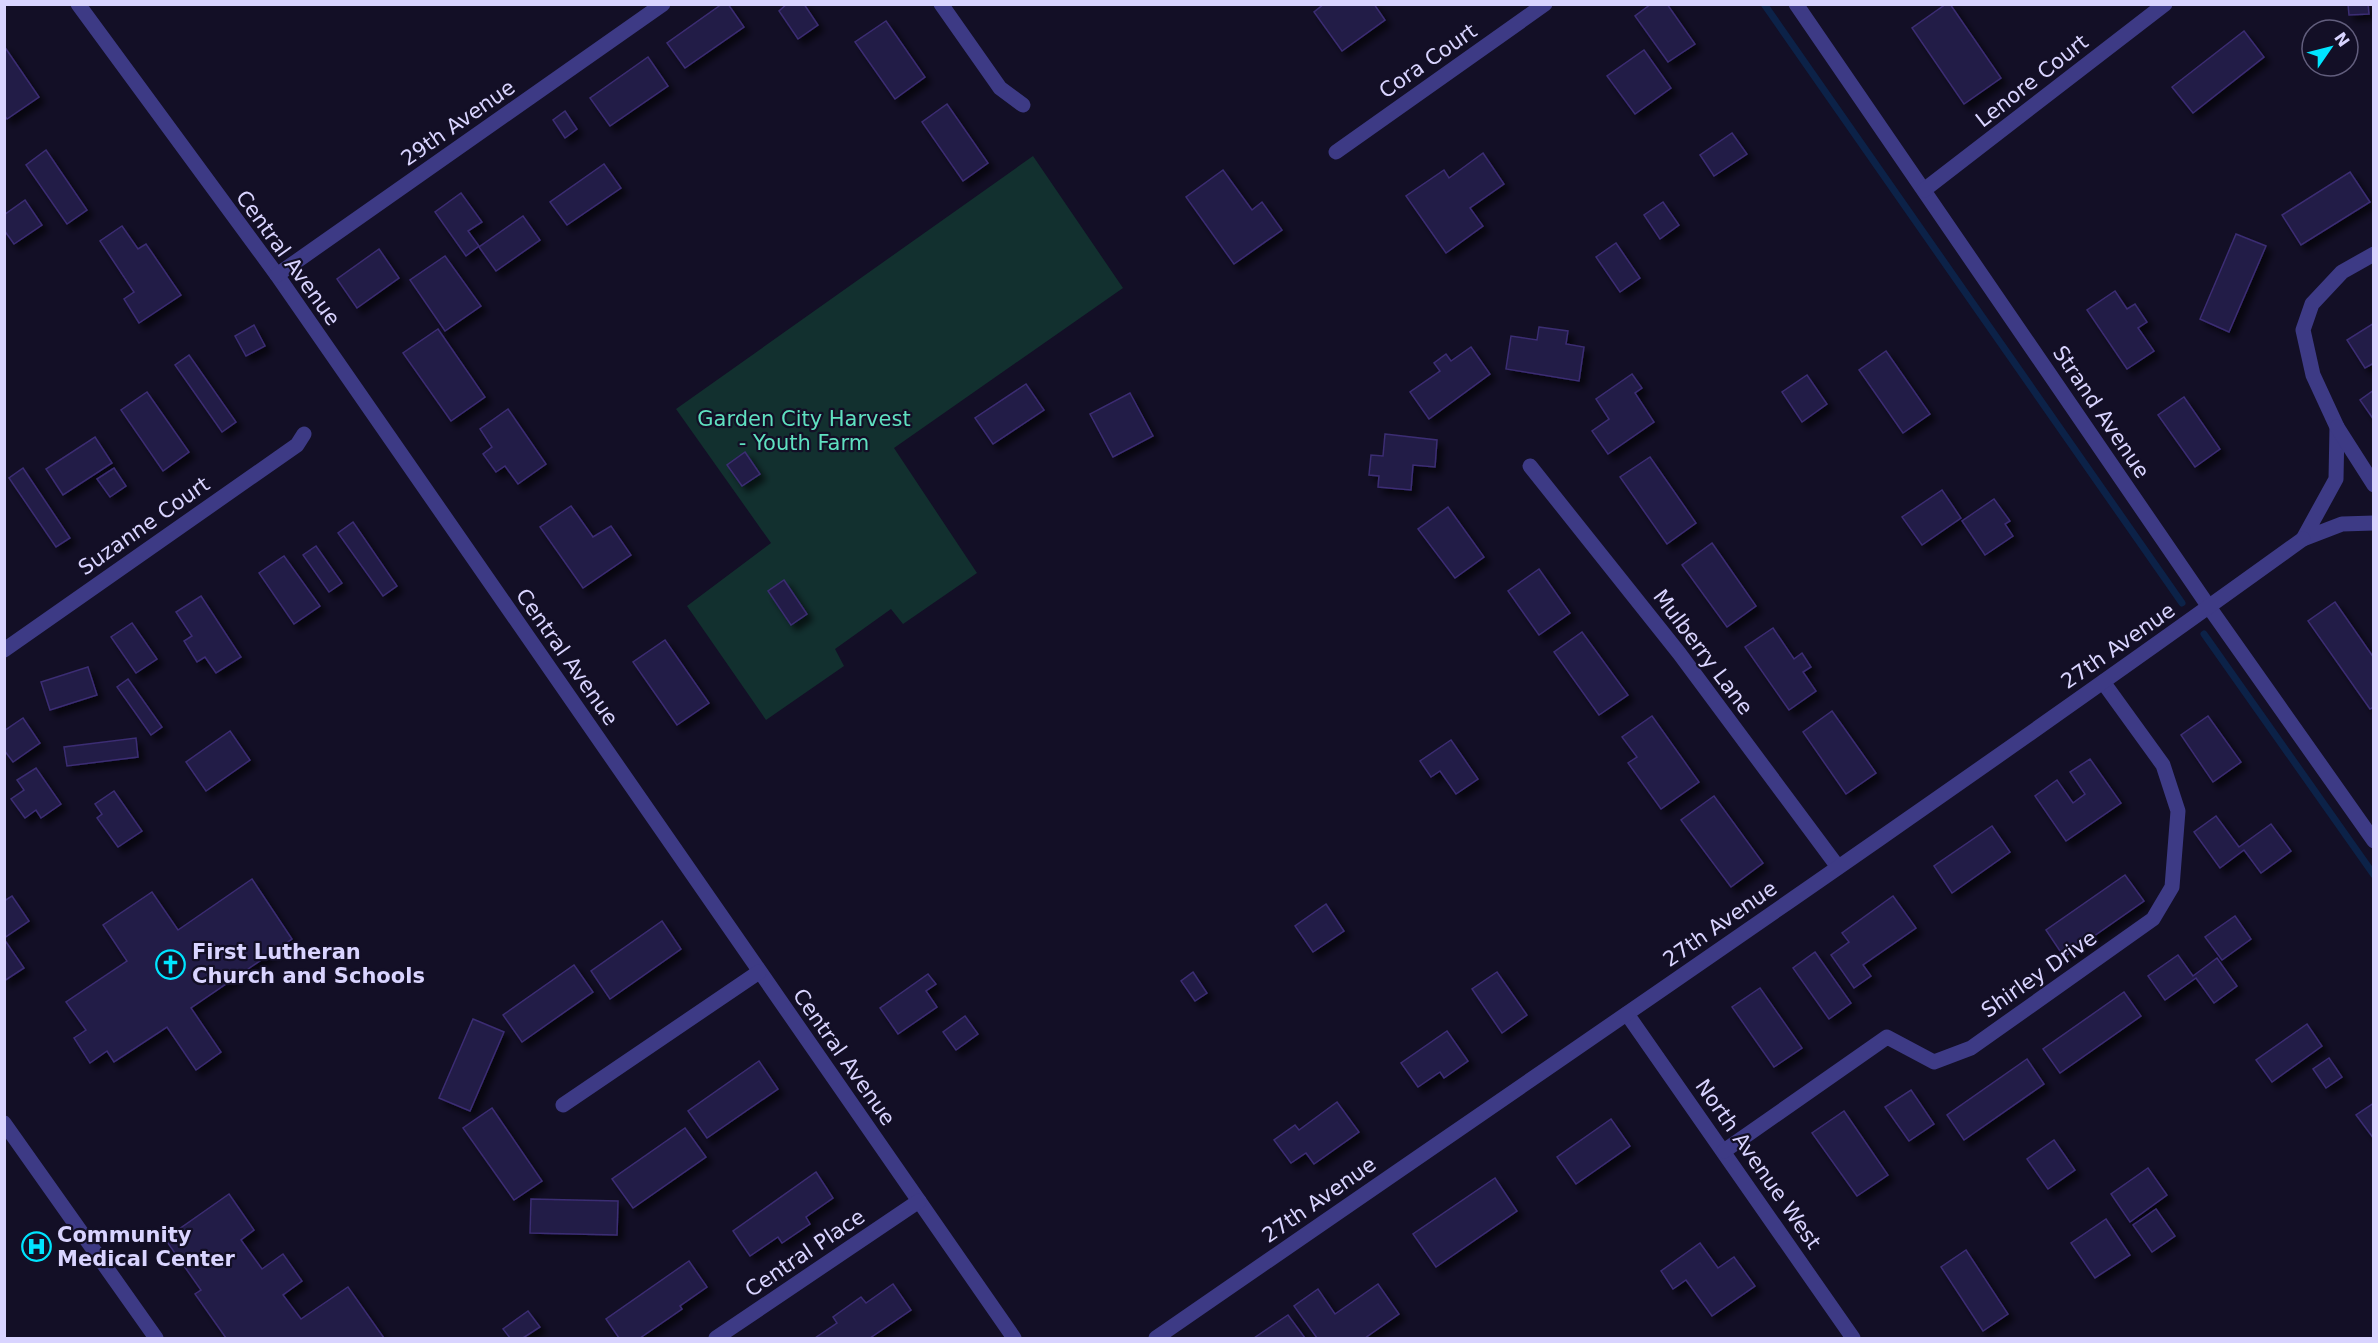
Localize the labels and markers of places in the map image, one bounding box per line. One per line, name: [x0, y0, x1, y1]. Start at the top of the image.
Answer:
place label: First Lutheran Church and Schools: [192, 940, 425, 988]
church icon: First Lutheran Church and Schools: [155, 948, 187, 980]
place label: Community Medical Center: [57, 1223, 235, 1271]
hospital icon: Community Medical Center: [20, 1231, 52, 1263]

